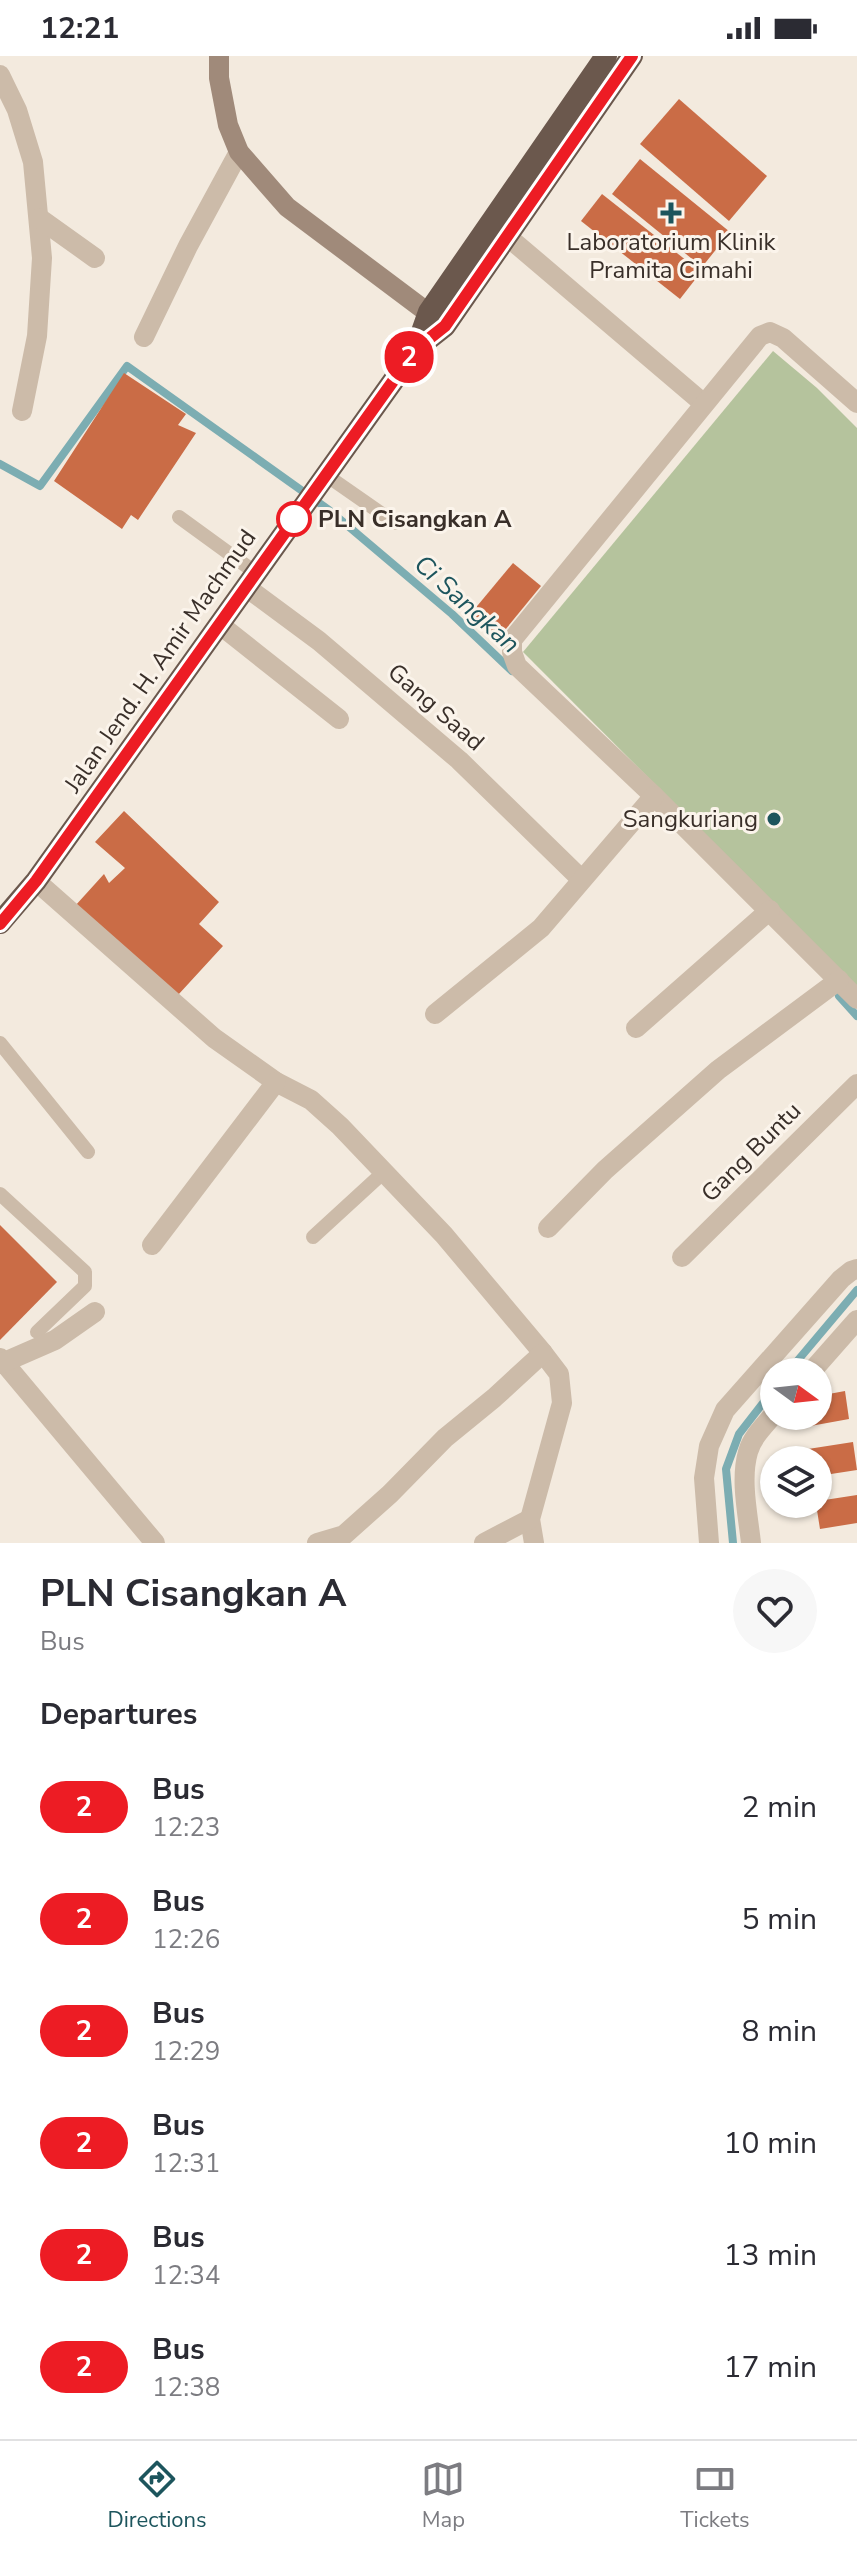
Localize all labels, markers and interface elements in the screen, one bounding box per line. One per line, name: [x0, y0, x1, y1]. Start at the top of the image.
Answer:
text: 12:21: [40, 8, 119, 49]
marker: Laboratorium Klinik Pramita Cimahi: [660, 202, 682, 224]
place label: Laboratorium Klinik Pramita Cimahi: [566, 226, 777, 286]
line badge: 2: [383, 331, 435, 383]
text: 2: [401, 338, 417, 376]
marker: PLN Cisangkan A: [277, 502, 311, 536]
place label: PLN Cisangkan A: [318, 503, 512, 535]
street label: Jalan Jend. H. Amir Machmud: [56, 523, 263, 800]
water label: Ci Sangkan: [406, 547, 528, 661]
street label: Gang Saad: [381, 656, 491, 758]
place label: Sangkuriang: [623, 803, 758, 835]
marker: Sangkuriang: [765, 810, 783, 828]
street label: Gang Buntu: [694, 1095, 808, 1209]
north arrow: [760, 1358, 832, 1430]
map controls: [760, 1358, 832, 1518]
button: layers: [760, 1446, 832, 1518]
text: PLN Cisangkan A: [40, 1568, 347, 1619]
button: heart: [733, 1569, 817, 1653]
text: Bus: [40, 1624, 85, 1659]
text: Departures: [40, 1694, 197, 1735]
text: Bus: [152, 1769, 205, 1810]
text: 2 min: [742, 1787, 817, 1828]
text: 2: [76, 1788, 92, 1826]
text: 12:23: [152, 1810, 220, 1845]
text: Bus: [152, 1881, 205, 1922]
text: 5 min: [742, 1899, 817, 1940]
text: 2: [76, 1900, 92, 1938]
text: 12:26: [152, 1922, 220, 1957]
text: Bus: [152, 1993, 205, 2034]
text: 8 min: [742, 2011, 817, 2052]
text: 2: [76, 2012, 92, 2050]
text: 12:29: [152, 2034, 220, 2069]
text: Bus: [152, 2105, 205, 2146]
text: 10 min: [724, 2123, 817, 2164]
text: 2: [76, 2124, 92, 2162]
text: 12:31: [152, 2146, 220, 2181]
text: Bus: [152, 2217, 205, 2258]
text: 13 min: [724, 2235, 817, 2276]
text: 2: [76, 2236, 92, 2274]
text: 12:34: [152, 2258, 220, 2293]
text: Bus: [152, 2329, 205, 2370]
text: 17 min: [724, 2347, 817, 2388]
text: 2: [76, 2348, 92, 2386]
text: 12:38: [152, 2370, 220, 2405]
tab: Directions: [107, 2457, 207, 2535]
tab: Map: [421, 2457, 465, 2535]
tab: Tickets: [680, 2457, 750, 2535]

